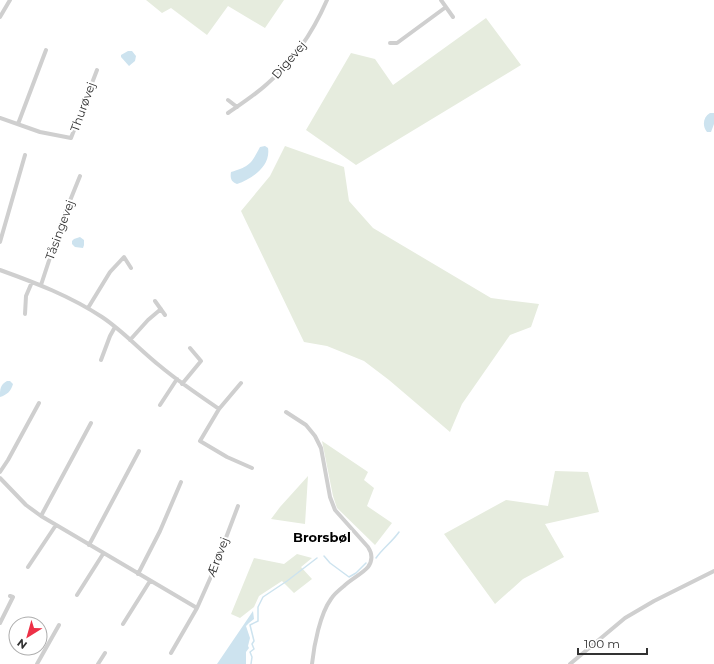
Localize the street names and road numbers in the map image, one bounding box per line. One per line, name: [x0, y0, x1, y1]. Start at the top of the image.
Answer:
street label: Digevej: [268, 38, 309, 82]
street label: Thurøvej: [67, 80, 98, 134]
street label: Tåsingevej: [42, 198, 77, 262]
street label: Ærøvej: [203, 535, 232, 579]

